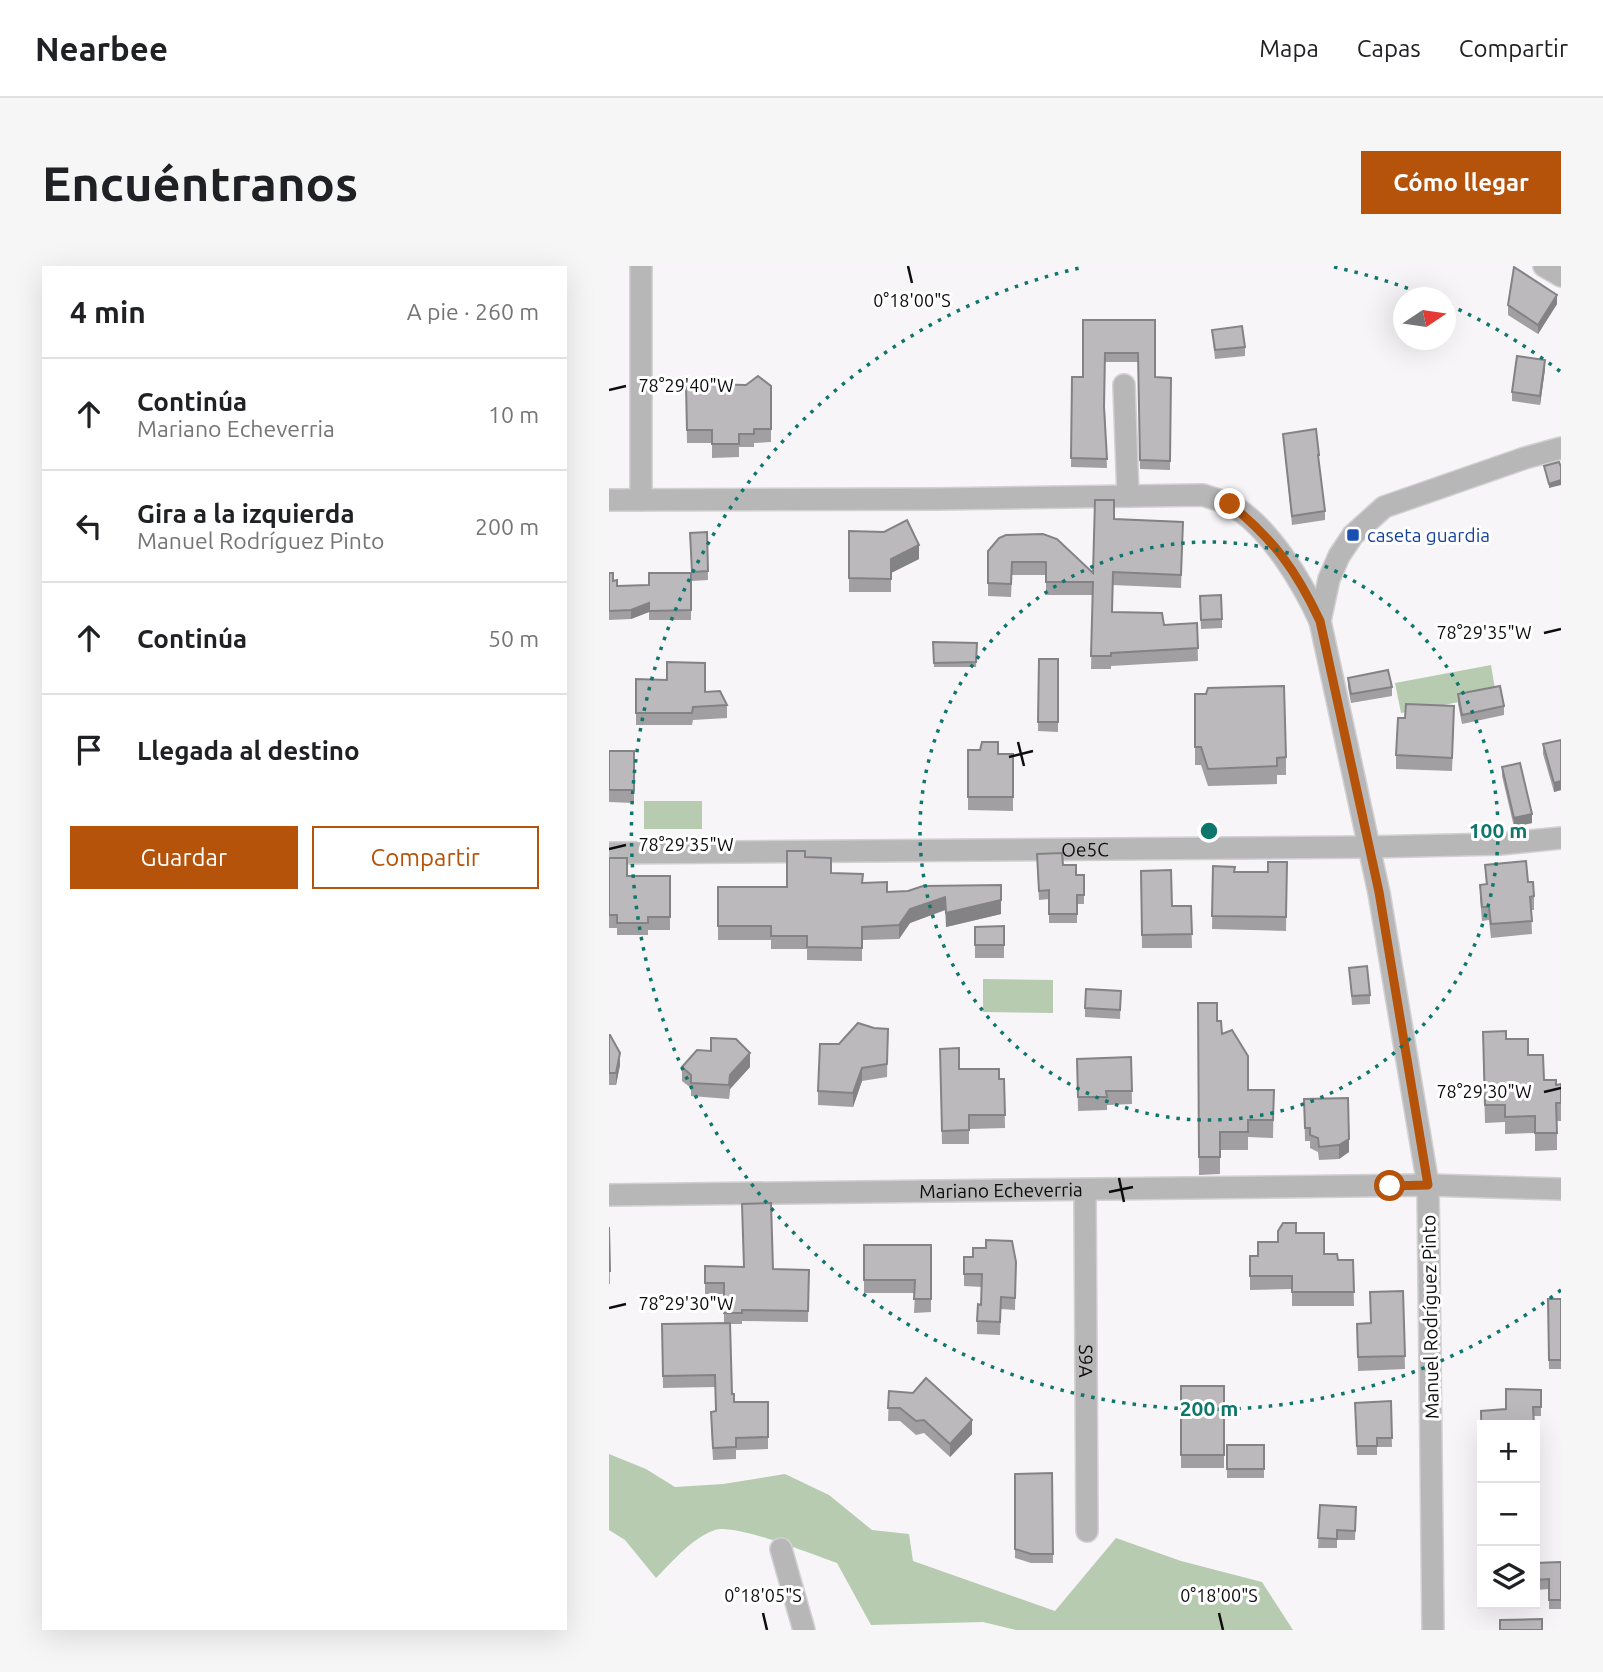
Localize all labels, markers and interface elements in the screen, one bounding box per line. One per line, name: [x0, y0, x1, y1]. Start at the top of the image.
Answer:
text: Nearbee: [35, 30, 168, 67]
text: Mapa: [1259, 35, 1319, 62]
text: Capas: [1357, 35, 1421, 62]
text: Compartir: [1459, 35, 1568, 62]
button: Cómo llegar: [1361, 151, 1561, 214]
text: Encuéntranos: [42, 155, 358, 210]
north arrow: [1393, 287, 1456, 350]
text: 0°18'00"S: [873, 290, 951, 310]
text: 4 min: [70, 295, 146, 329]
text: A pie · 260 m: [407, 299, 539, 324]
text: 78°29'40"W: [638, 375, 734, 395]
text: Continúa: [137, 387, 247, 416]
icon: ahead: [70, 395, 108, 433]
text: 10 m: [488, 402, 539, 427]
text: Mariano Echeverria: [137, 416, 335, 441]
route end: [1214, 488, 1245, 519]
text: Gira a la izquierda: [137, 499, 355, 528]
icon: left: [70, 507, 108, 545]
text: 200 m: [475, 514, 539, 539]
place label: caseta guardia: [1367, 524, 1490, 546]
marker: caseta guardia: [1345, 527, 1361, 543]
text: Manuel Rodríguez Pinto: [137, 528, 384, 553]
icon: ahead: [70, 619, 108, 657]
text: 78°29'35"W: [1436, 622, 1532, 642]
text: Continúa: [137, 624, 247, 653]
text: 50 m: [488, 626, 539, 651]
icon: arrive: [70, 731, 108, 769]
text: Llegada al destino: [137, 736, 360, 765]
text: 100 m: [1469, 818, 1527, 842]
centre of rings: [1197, 819, 1221, 843]
button: Guardar: [70, 826, 298, 889]
button: Compartir: [312, 826, 539, 889]
text: 78°29'35"W: [638, 834, 734, 854]
street label: Oe5C: [1061, 838, 1109, 860]
text: 78°29'30"W: [1436, 1081, 1532, 1101]
route start: [1374, 1170, 1405, 1201]
street label: Mariano Echeverria: [919, 1178, 1083, 1202]
street label: Manuel Rodríguez Pinto: [1417, 1215, 1443, 1419]
text: 78°29'30"W: [638, 1293, 734, 1313]
street label: S9A: [1075, 1344, 1097, 1378]
text: 200 m: [1180, 1396, 1238, 1420]
map controls: [1477, 1420, 1540, 1609]
button: +: [1477, 1420, 1540, 1483]
button: −: [1477, 1483, 1540, 1546]
button: layers: [1477, 1546, 1540, 1609]
text: 0°18'05"S: [724, 1585, 802, 1605]
text: 0°18'00"S: [1180, 1585, 1258, 1605]

